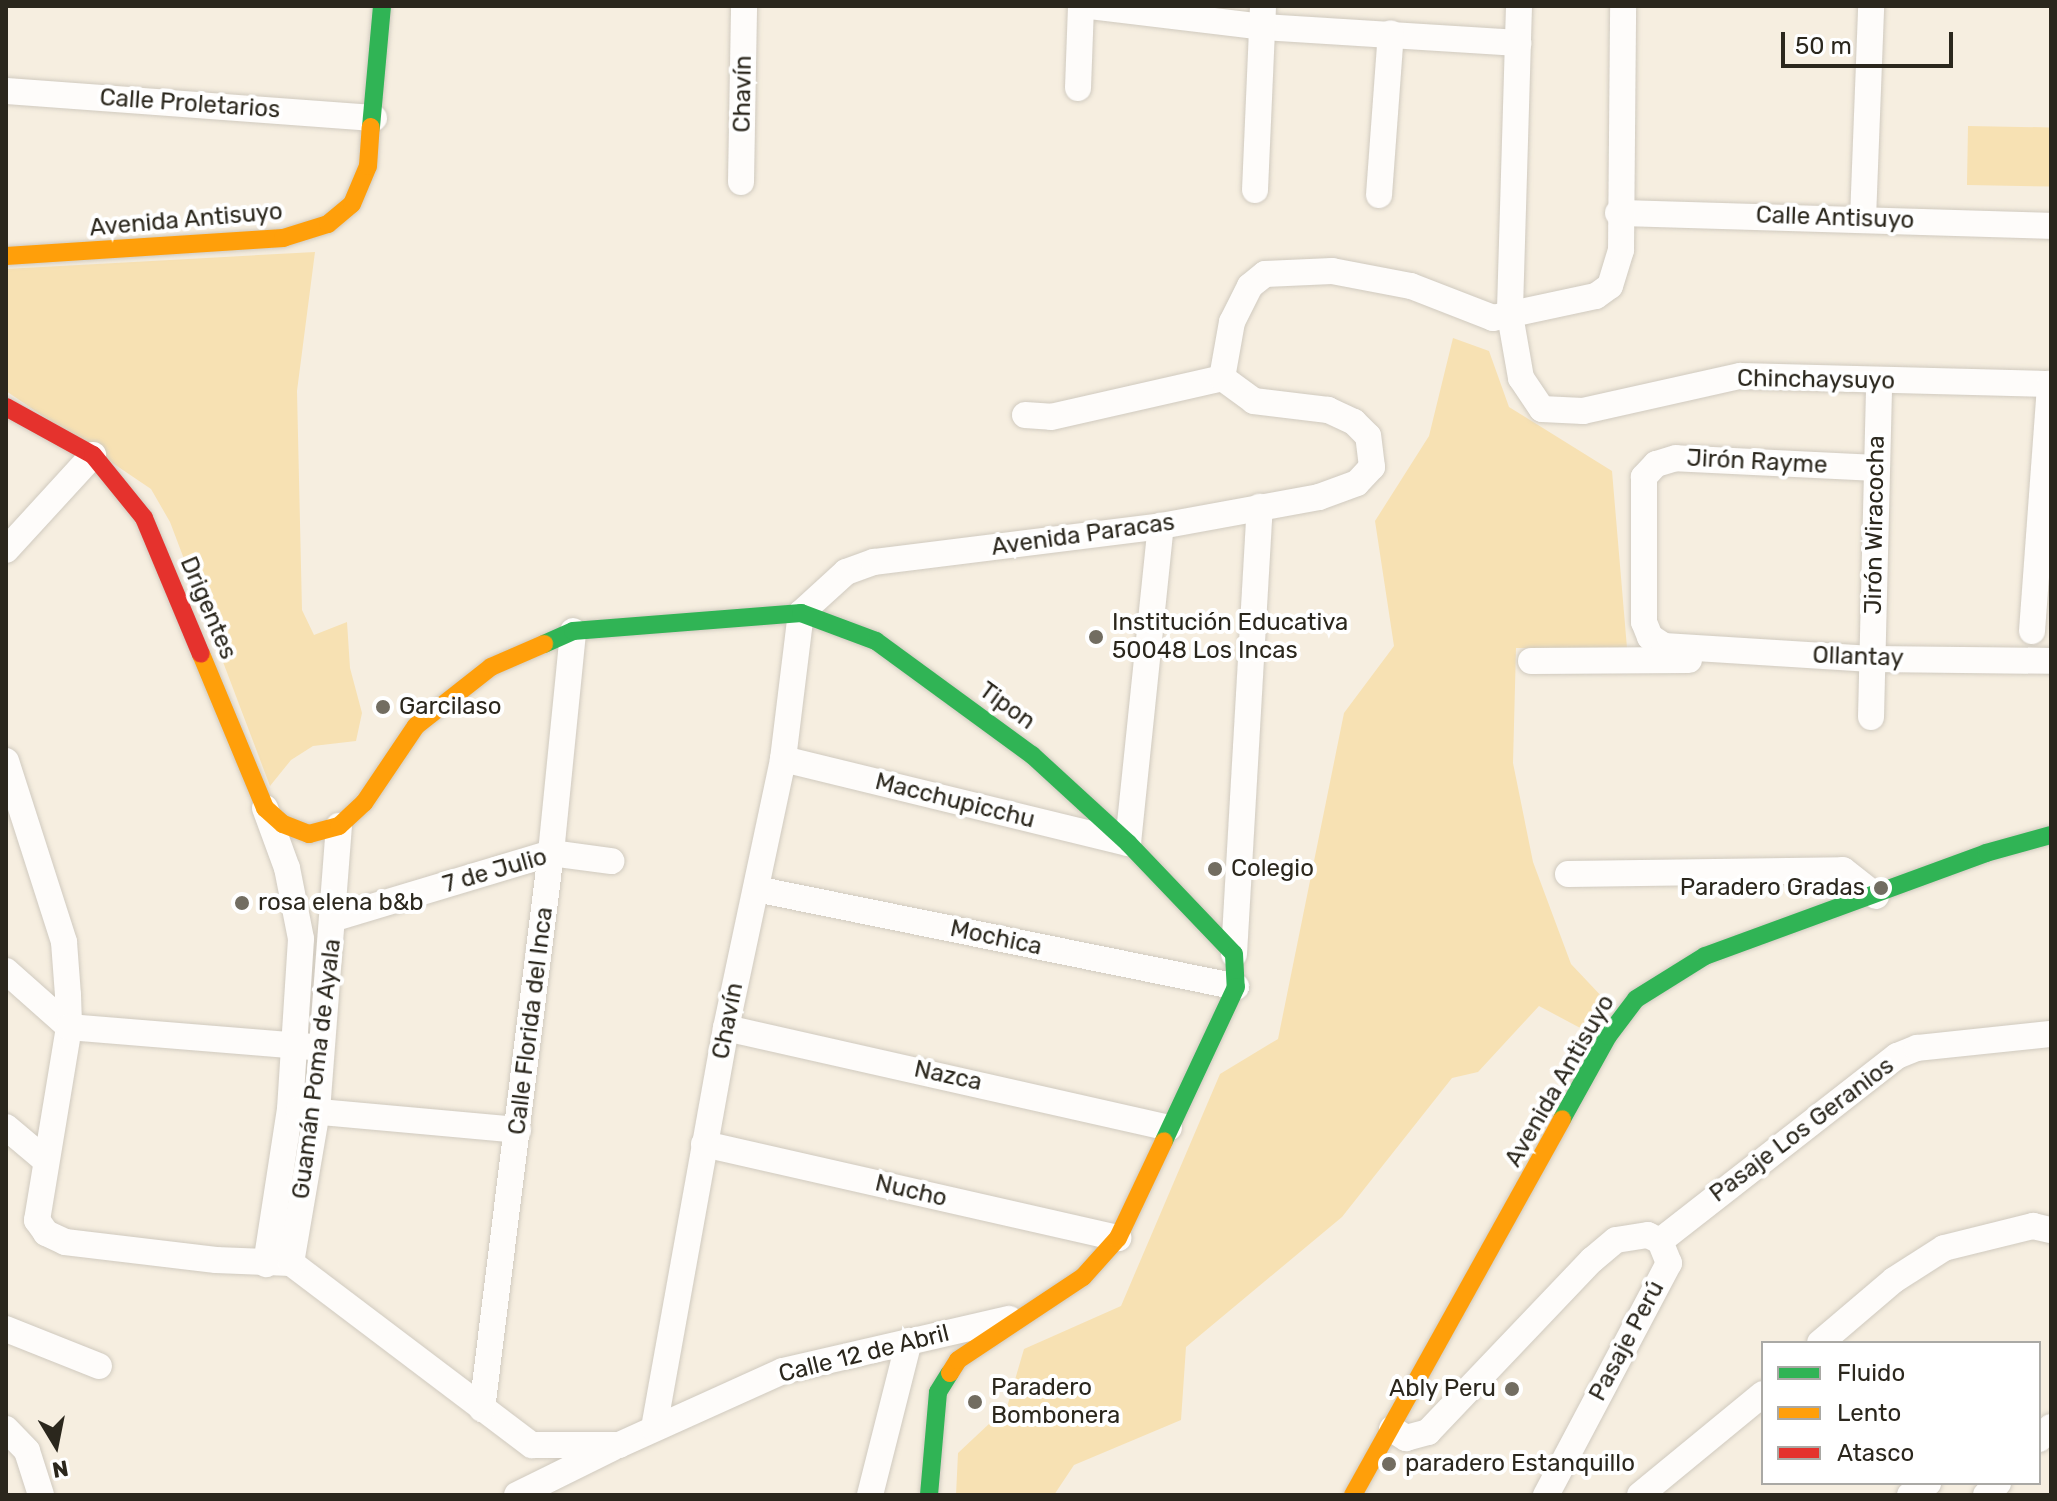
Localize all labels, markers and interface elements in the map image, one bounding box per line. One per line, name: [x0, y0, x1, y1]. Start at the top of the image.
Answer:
scale bar: [1785, 16, 1957, 66]
text: 50 m: [1795, 32, 1852, 60]
street label: Chavín: [728, 55, 758, 133]
street label: Calle Proletarios: [99, 83, 281, 125]
street label: Avenida Antisuyo: [88, 197, 284, 243]
street label: Calle Antisuyo: [1755, 201, 1915, 235]
street label: Chinchaysuyo: [1737, 364, 1895, 396]
street label: Jirón Wiracocha: [1859, 435, 1891, 615]
street label: Jirón Rayme: [1686, 444, 1828, 480]
street label: Avenida Paracas: [990, 508, 1176, 562]
street label: Drigentes: [174, 552, 242, 664]
place label: Institución Educativa 50048 Los Incas: [1112, 609, 1348, 665]
marker: Institución Educativa 50048 Los Incas: [1087, 628, 1105, 646]
street label: Ollantay: [1812, 641, 1904, 673]
street label: Tipon: [973, 676, 1041, 736]
place label: Garcilaso: [399, 693, 502, 721]
marker: Garcilaso: [374, 698, 392, 716]
street label: Macchupicchu: [872, 767, 1038, 835]
street label: 7 de Julio: [440, 842, 550, 900]
place label: Colegio: [1231, 855, 1314, 883]
marker: Colegio: [1206, 860, 1224, 878]
place label: Paradero Gradas: [1680, 874, 1865, 902]
marker: Paradero Gradas: [1872, 879, 1890, 897]
place label: rosa elena b&b: [258, 889, 424, 917]
marker: rosa elena b&b: [233, 894, 251, 912]
street label: Calle Florida del Inca: [503, 905, 559, 1137]
street label: Mochica: [948, 914, 1044, 962]
street label: Guamán Poma de Ayala: [287, 937, 347, 1201]
street label: Chavín: [706, 980, 750, 1062]
street label: Avenida Antisuyo: [1499, 990, 1621, 1172]
street label: Pasaje Los Geranios: [1704, 1051, 1900, 1209]
street label: Nazca: [912, 1055, 984, 1097]
street label: Nucho: [872, 1169, 950, 1213]
street label: Pasaje Perú: [1583, 1276, 1671, 1406]
street label: Calle 12 de Abril: [776, 1319, 952, 1389]
legend: [1761, 1341, 2041, 1485]
text: Fluido: [1837, 1359, 1905, 1387]
place label: Paradero Bombonera: [991, 1374, 1120, 1430]
place label: Ably Peru: [1388, 1375, 1496, 1403]
marker: Ably Peru: [1503, 1380, 1521, 1398]
marker: Paradero Bombonera: [966, 1393, 984, 1411]
text: Lento: [1837, 1399, 1901, 1427]
north arrow: [16, 1405, 96, 1485]
text: Atasco: [1837, 1439, 1914, 1467]
place label: paradero Estanquillo: [1405, 1450, 1635, 1478]
text: N: [50, 1454, 70, 1484]
marker: paradero Estanquillo: [1380, 1455, 1398, 1473]

